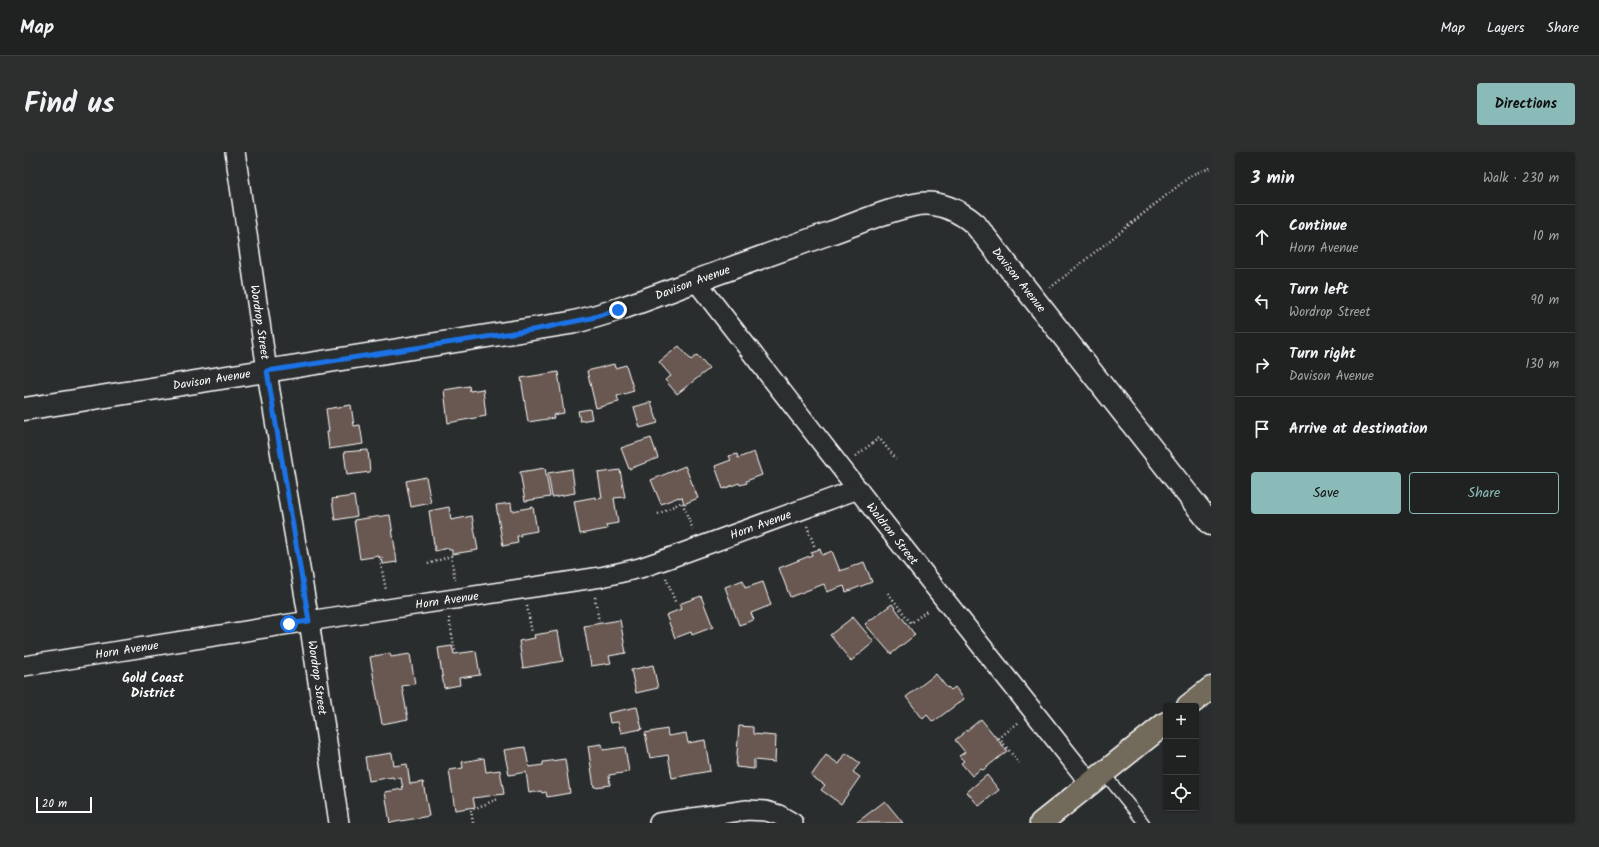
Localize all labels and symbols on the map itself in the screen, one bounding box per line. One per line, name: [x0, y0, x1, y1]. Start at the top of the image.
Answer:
street label: Davison Avenue: [987, 243, 1051, 317]
street label: Davison Avenue: [652, 260, 733, 305]
street label: Wordrop Street: [245, 284, 275, 361]
route end: [609, 301, 627, 319]
street label: Davison Avenue: [171, 364, 253, 395]
street label: Waldron Street: [862, 498, 923, 569]
street label: Horn Avenue: [727, 504, 794, 545]
street label: Horn Avenue: [414, 586, 481, 614]
route start: [280, 615, 298, 633]
street label: Horn Avenue: [94, 635, 160, 664]
street label: Wordrop Street: [302, 639, 332, 717]
district label: Gold Coast District: [122, 668, 184, 704]
scale bar: [36, 795, 92, 814]

